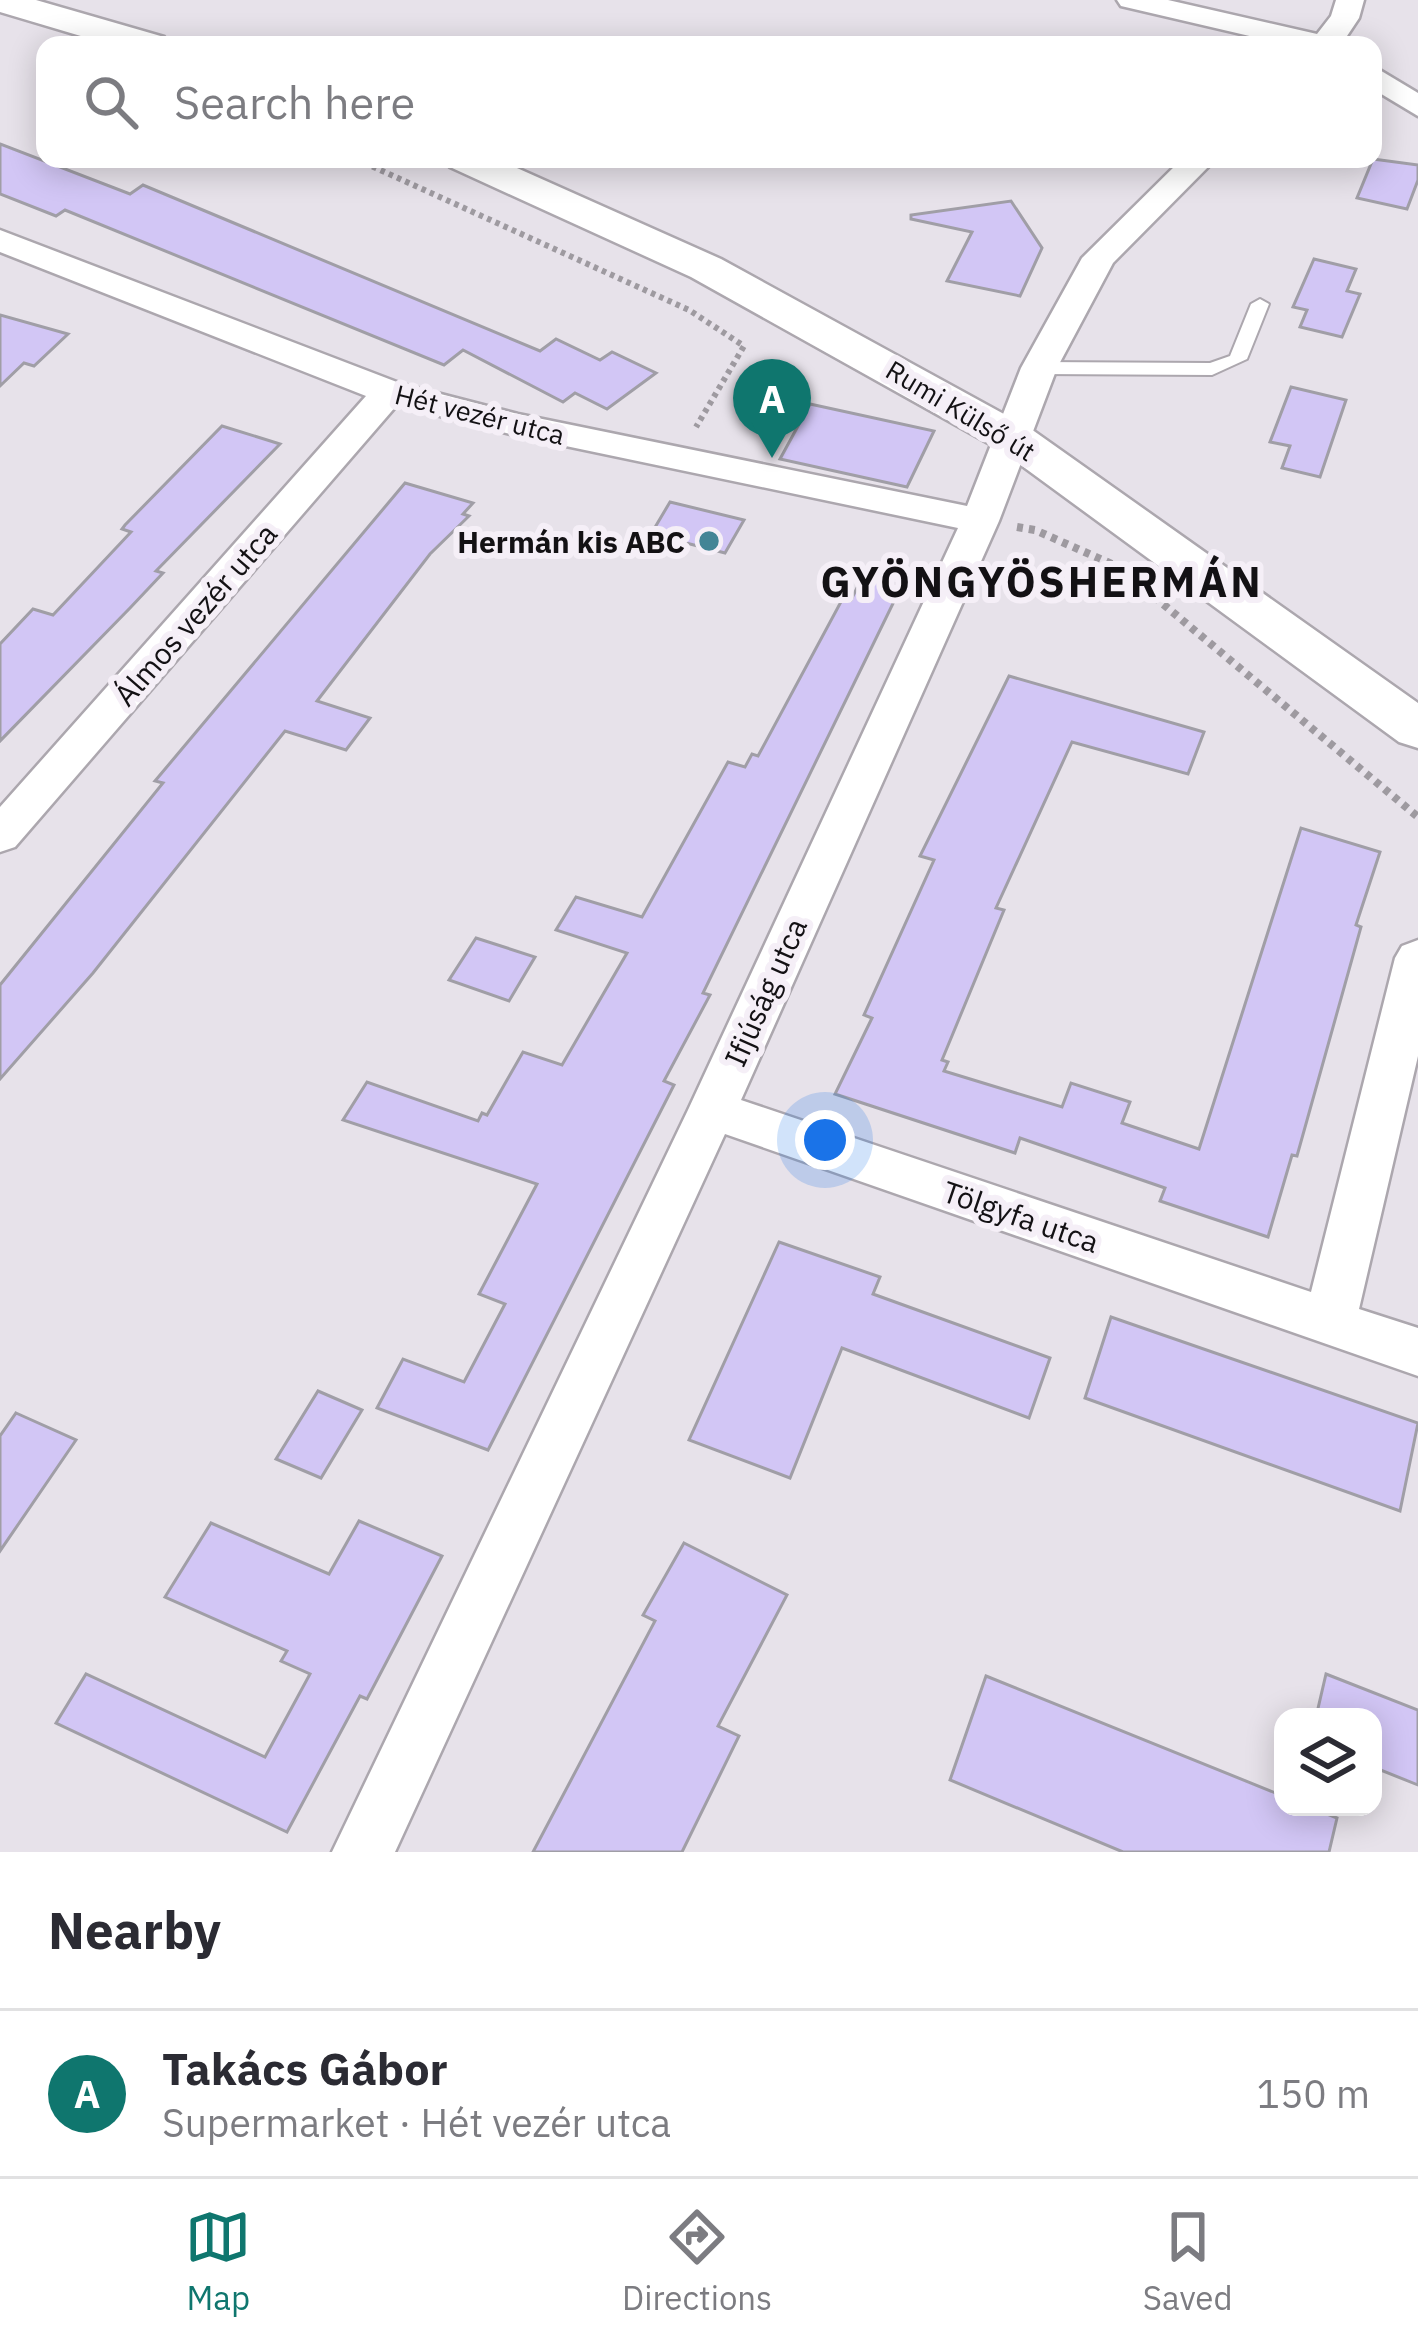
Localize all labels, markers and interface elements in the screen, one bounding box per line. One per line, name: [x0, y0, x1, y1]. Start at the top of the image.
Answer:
search box: [36, 36, 1382, 168]
icon: search: [78, 69, 144, 135]
text: Search here: [174, 73, 415, 131]
street label: Rumi Külső út: [880, 352, 1042, 468]
pin: A: [733, 359, 811, 458]
street label: Hét vezér utca: [392, 376, 568, 452]
street label: Álmos vezér utca: [105, 515, 285, 713]
place label: Hermán kis ABC: [457, 522, 685, 561]
marker: Hermán kis ABC: [696, 528, 722, 554]
district label: GYÖNGYÖSHERMÁN: [820, 554, 1264, 609]
street label: Ifjúság utca: [715, 912, 815, 1072]
your location: [795, 1110, 855, 1170]
street label: Tölgyfa utca: [938, 1171, 1104, 1261]
map controls: [1274, 1708, 1382, 1816]
button: layers: [1274, 1708, 1382, 1816]
text: Nearby: [48, 1897, 221, 1963]
text: Takács Gábor: [162, 2039, 448, 2097]
text: A: [74, 2068, 100, 2119]
text: 150 m: [1257, 2068, 1370, 2119]
text: Supermarket · Hét vezér utca: [162, 2097, 671, 2148]
tab: Map: [185, 2204, 251, 2319]
tab: Directions: [622, 2204, 772, 2319]
tab: Saved: [1143, 2204, 1233, 2319]

